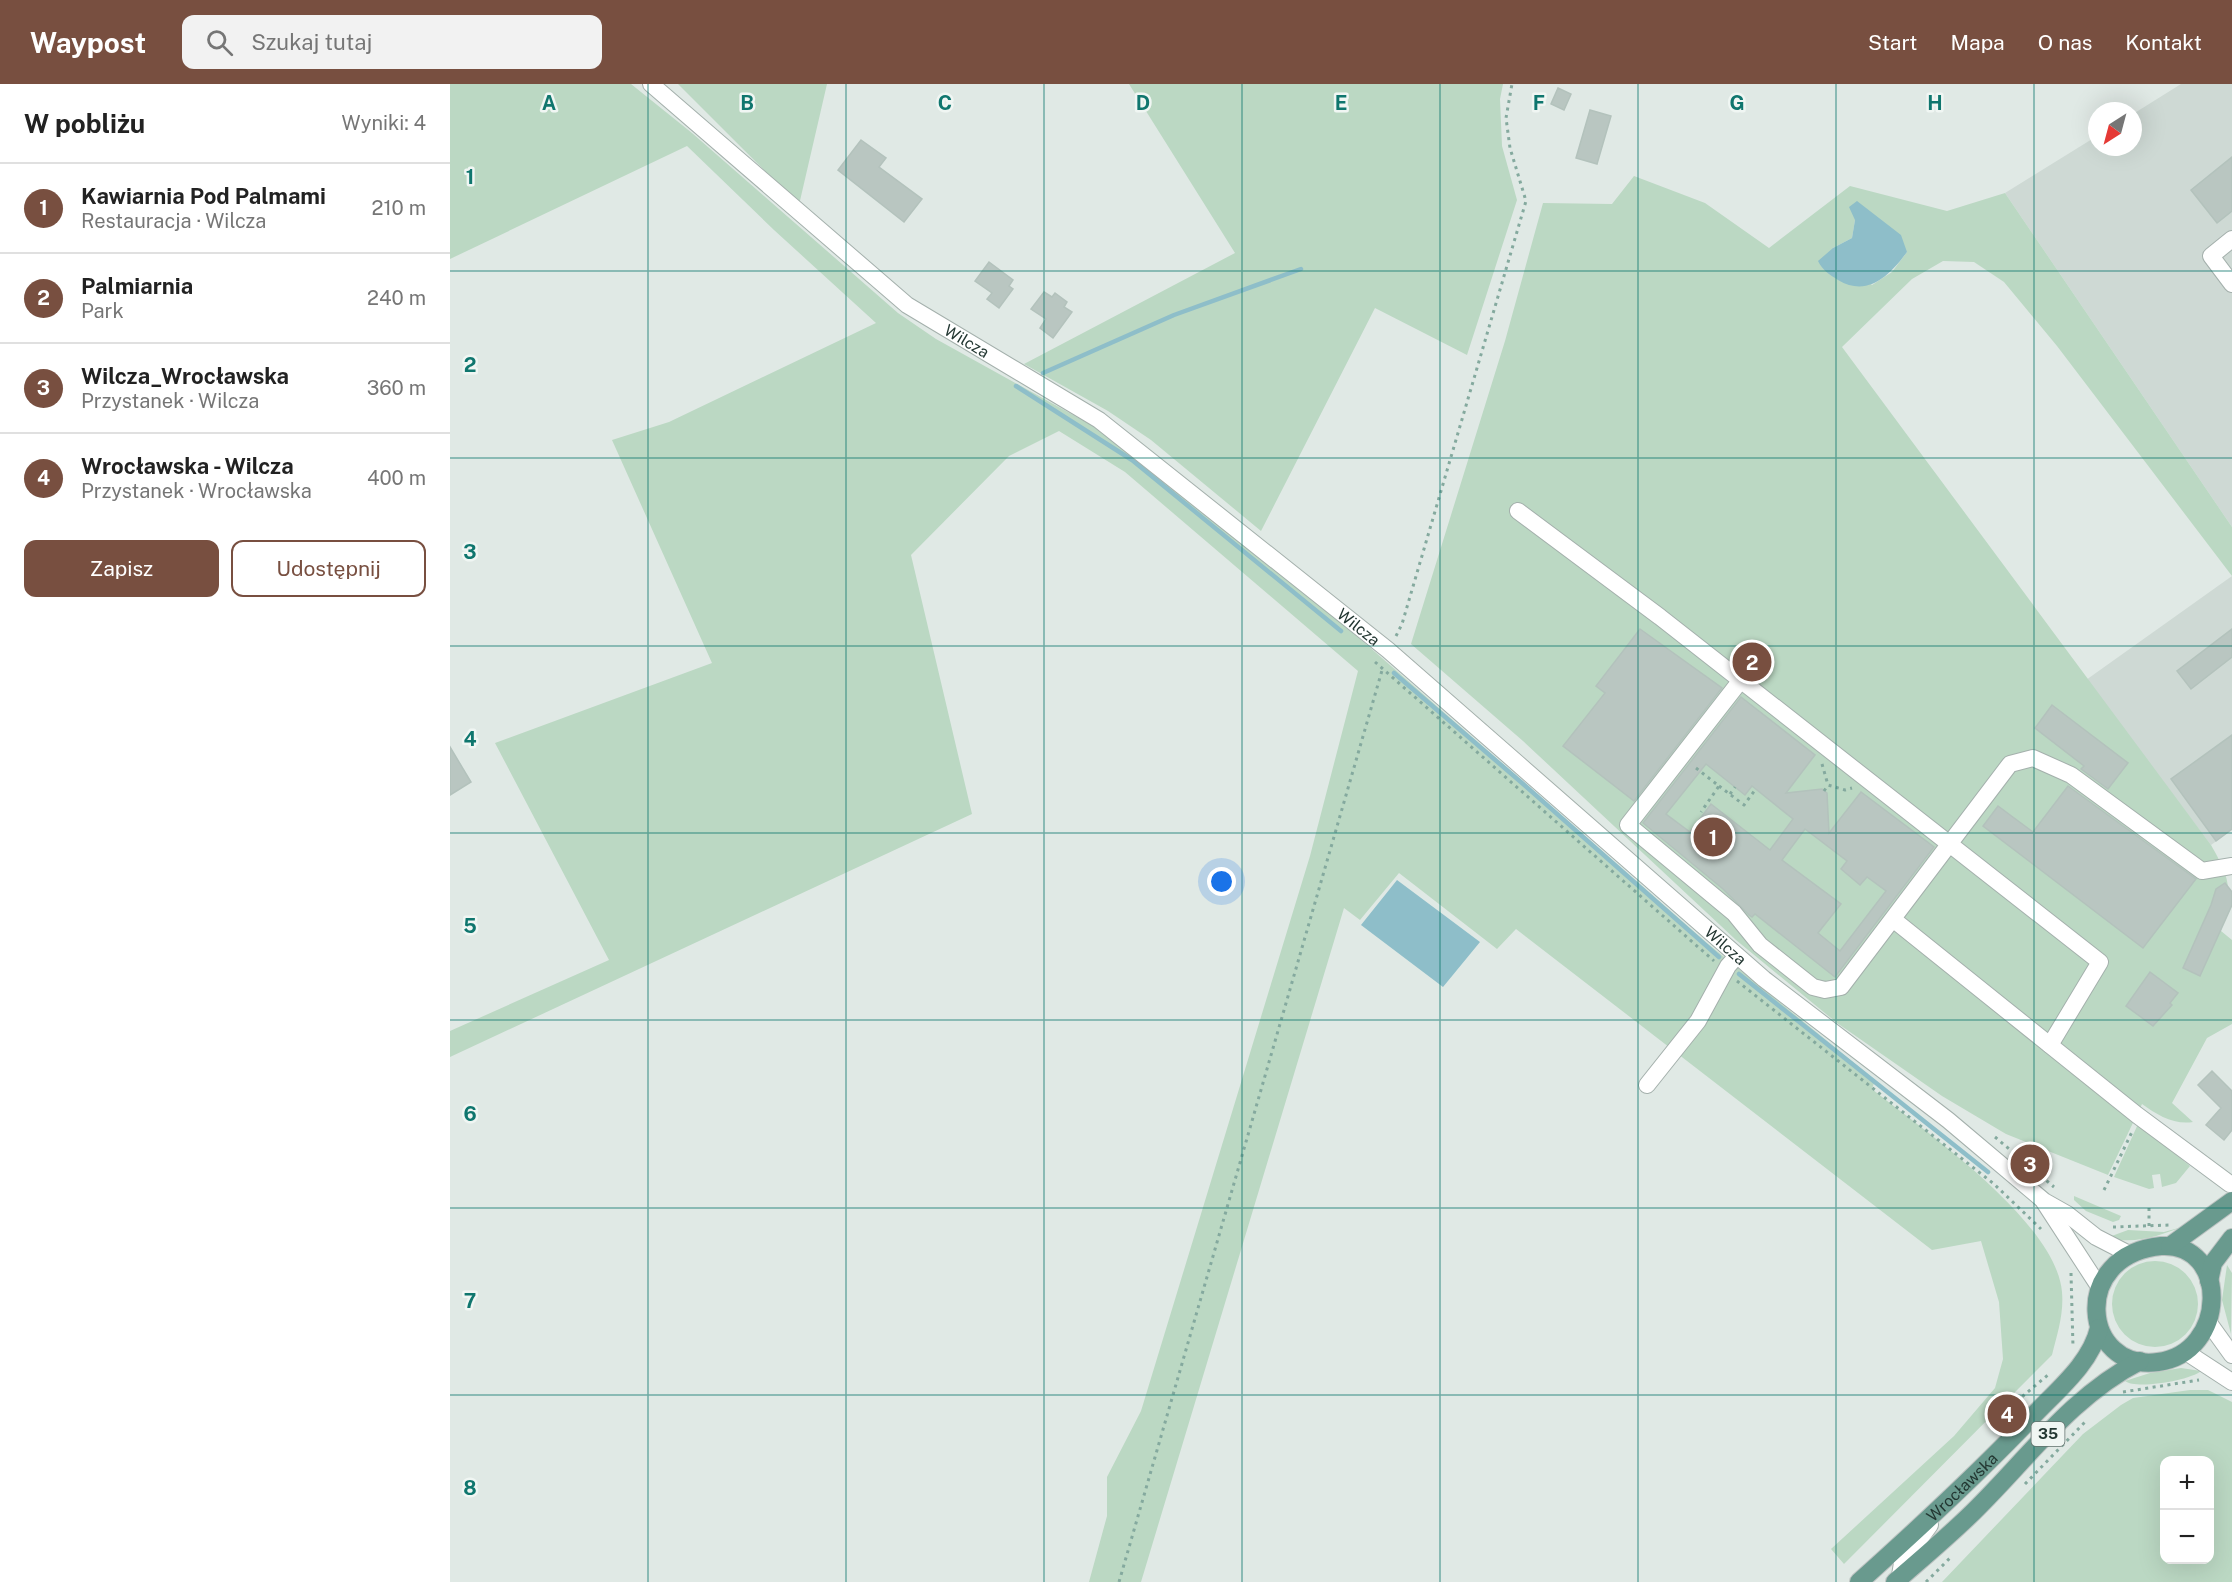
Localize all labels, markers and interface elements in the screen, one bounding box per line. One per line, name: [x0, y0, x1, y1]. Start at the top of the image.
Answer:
search box: [182, 15, 602, 69]
text: Waypost: [30, 26, 146, 59]
icon: search: [203, 26, 236, 59]
text: Szukaj tutaj: [251, 29, 372, 55]
text: Start: [1868, 30, 1918, 55]
text: Mapa: [1951, 30, 2005, 55]
text: O nas: [2038, 30, 2092, 55]
text: Kontakt: [2125, 30, 2202, 55]
text: A: [542, 91, 556, 115]
text: B: [740, 91, 754, 115]
text: C: [938, 91, 952, 115]
text: D: [1136, 91, 1150, 115]
text: E: [1335, 91, 1347, 115]
text: F: [1533, 91, 1545, 115]
text: G: [1729, 91, 1745, 115]
text: H: [1927, 91, 1943, 115]
north arrow: [2088, 102, 2142, 156]
text: W pobliżu: [24, 108, 145, 139]
text: Wyniki: 4: [342, 111, 426, 135]
text: 1: [466, 165, 474, 189]
text: Kawiarnia Pod Palmami: [81, 183, 326, 209]
text: 1: [39, 196, 48, 220]
text: 210 m: [372, 196, 426, 220]
text: Restauracja · Wilcza: [81, 209, 266, 233]
text: Palmiarnia: [81, 273, 193, 299]
text: 2: [37, 286, 50, 310]
text: 240 m: [367, 286, 426, 310]
text: Park: [81, 299, 124, 323]
street label: Wilcza: [941, 321, 993, 362]
text: 2: [464, 353, 476, 377]
text: Wilcza_Wrocławska: [81, 363, 289, 389]
text: 3: [37, 376, 50, 400]
text: 360 m: [367, 376, 426, 400]
text: Przystanek · Wilcza: [81, 389, 259, 413]
text: Wrocławska - Wilcza: [81, 453, 294, 479]
text: 4: [37, 466, 50, 490]
text: 400 m: [367, 466, 426, 490]
text: Przystanek · Wrocławska: [81, 479, 312, 503]
button: Zapisz: [24, 540, 219, 597]
button: Udostępnij: [231, 540, 426, 597]
text: 3: [463, 540, 477, 564]
street label: Wilcza: [1333, 604, 1384, 650]
pin: 2: [1732, 640, 1772, 684]
text: 4: [463, 727, 477, 751]
pin: 1: [1694, 814, 1732, 860]
your location: [1207, 867, 1236, 896]
text: 5: [463, 914, 477, 938]
street label: Wilcza: [1701, 923, 1750, 969]
text: 6: [463, 1102, 477, 1126]
pin: 3: [2010, 1142, 2050, 1186]
text: 7: [464, 1289, 476, 1313]
pin: 4: [1988, 1392, 2026, 1436]
road number: 35: [2032, 1422, 2064, 1446]
street label: Wrocławska: [1923, 1449, 2002, 1526]
map controls: [2160, 1456, 2214, 1564]
button: +: [2160, 1456, 2214, 1510]
text: 8: [463, 1476, 477, 1500]
button: −: [2160, 1510, 2214, 1564]

